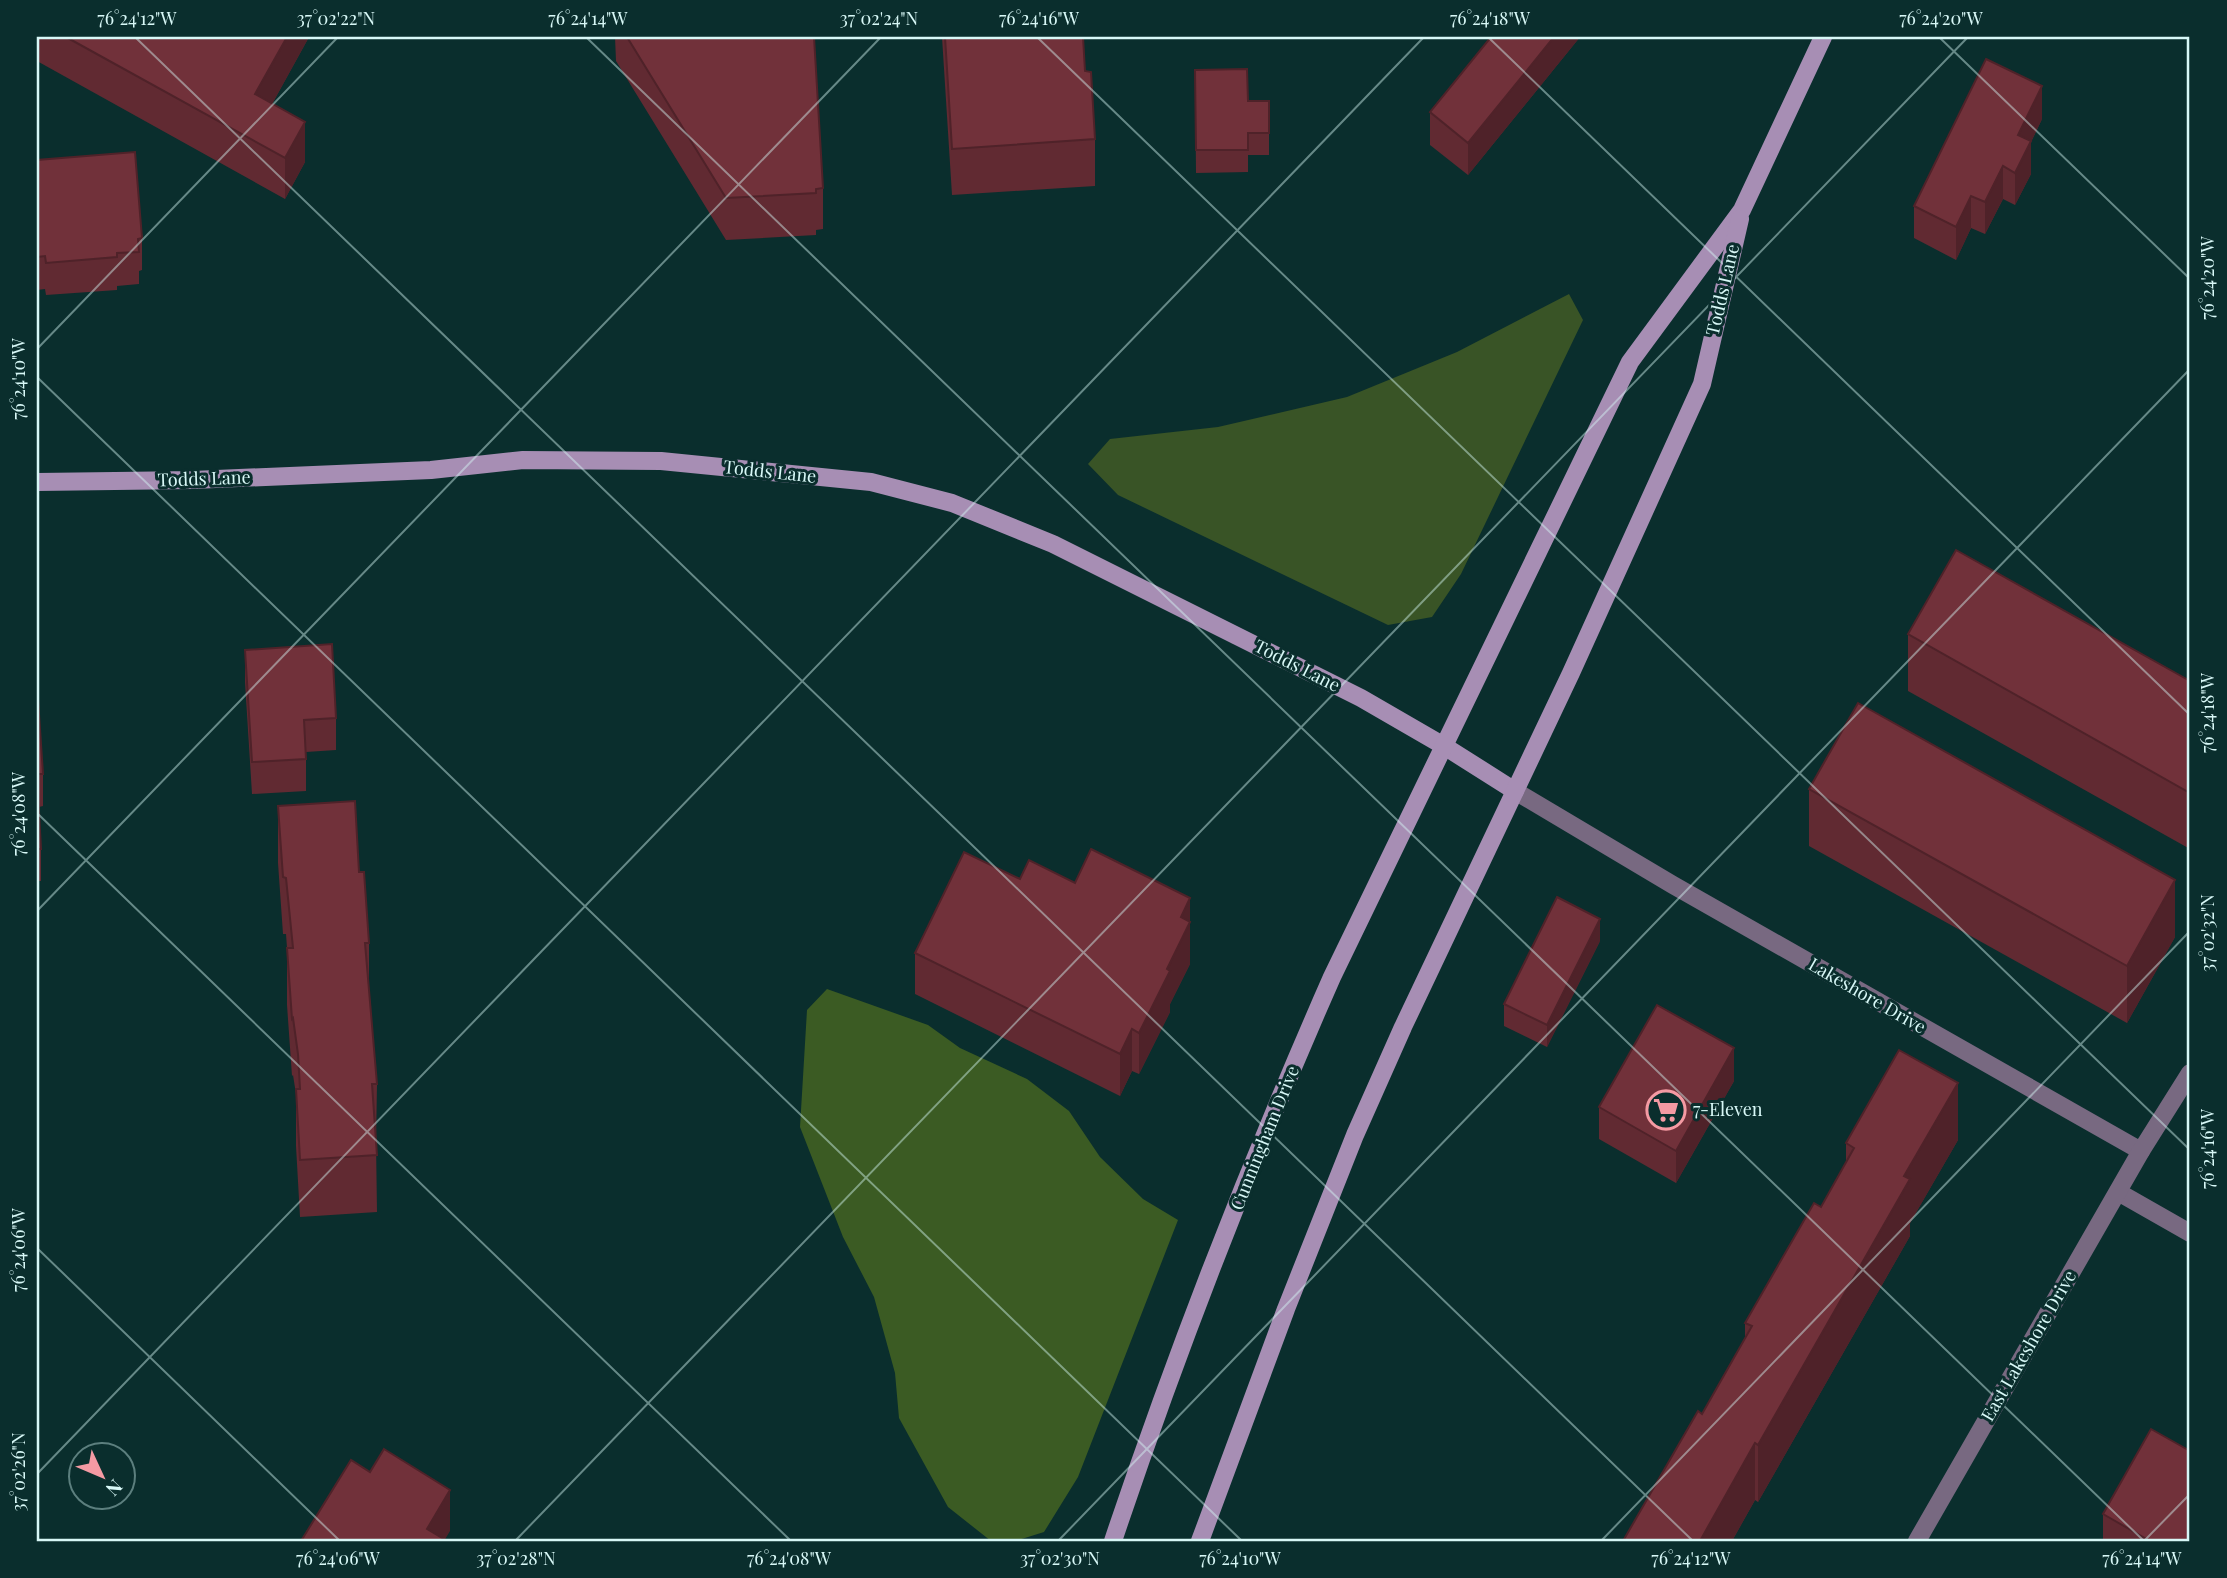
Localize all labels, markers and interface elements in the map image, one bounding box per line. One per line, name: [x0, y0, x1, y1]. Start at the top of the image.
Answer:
text: 76°24'12"W: [97, 6, 177, 30]
text: 37°02'22"N: [297, 6, 376, 30]
text: 76°24'14"W: [548, 6, 628, 30]
text: 37°02'24"N: [840, 6, 919, 30]
text: 76°24'16"W: [999, 6, 1080, 30]
text: 76°24'18"W: [1450, 6, 1531, 30]
text: 76°24'20"W: [1899, 6, 1983, 30]
text: 76°24'20"W: [2195, 236, 2219, 320]
street label: Todds Lane: [1700, 242, 1744, 338]
text: 76°24'10"W: [6, 338, 30, 420]
street label: Todds Lane: [723, 454, 818, 488]
street label: Todds Lane: [157, 464, 251, 492]
street label: Todds Lane: [1251, 633, 1344, 697]
text: 76°24'18"W: [2195, 672, 2219, 753]
text: 76°24'08"W: [6, 771, 30, 856]
text: 37°02'32"N: [2195, 894, 2219, 972]
street label: Lakeshore Drive: [1804, 952, 1931, 1038]
street label: Cunningham Drive: [1224, 1062, 1304, 1213]
supermarket icon: 7-Eleven: [1645, 1089, 1687, 1131]
place label: 7-Eleven: [1693, 1097, 1763, 1121]
text: 76°24'16"W: [2195, 1108, 2219, 1189]
text: 76°24'06"W: [6, 1207, 30, 1292]
street label: East Lakeshore Drive: [1975, 1266, 2081, 1425]
text: 37°02'26"N: [6, 1432, 30, 1512]
north arrow: [66, 1442, 136, 1512]
text: N: [101, 1475, 129, 1503]
text: 76°24'06"W: [296, 1546, 381, 1570]
text: 37°02'28"N: [476, 1546, 556, 1570]
text: 76°24'08"W: [747, 1546, 832, 1570]
text: 37°02'30"N: [1020, 1546, 1100, 1570]
text: 76°24'10"W: [1199, 1546, 1281, 1570]
text: 76°24'12"W: [1651, 1546, 1731, 1570]
text: 76°24'14"W: [2102, 1546, 2182, 1570]

